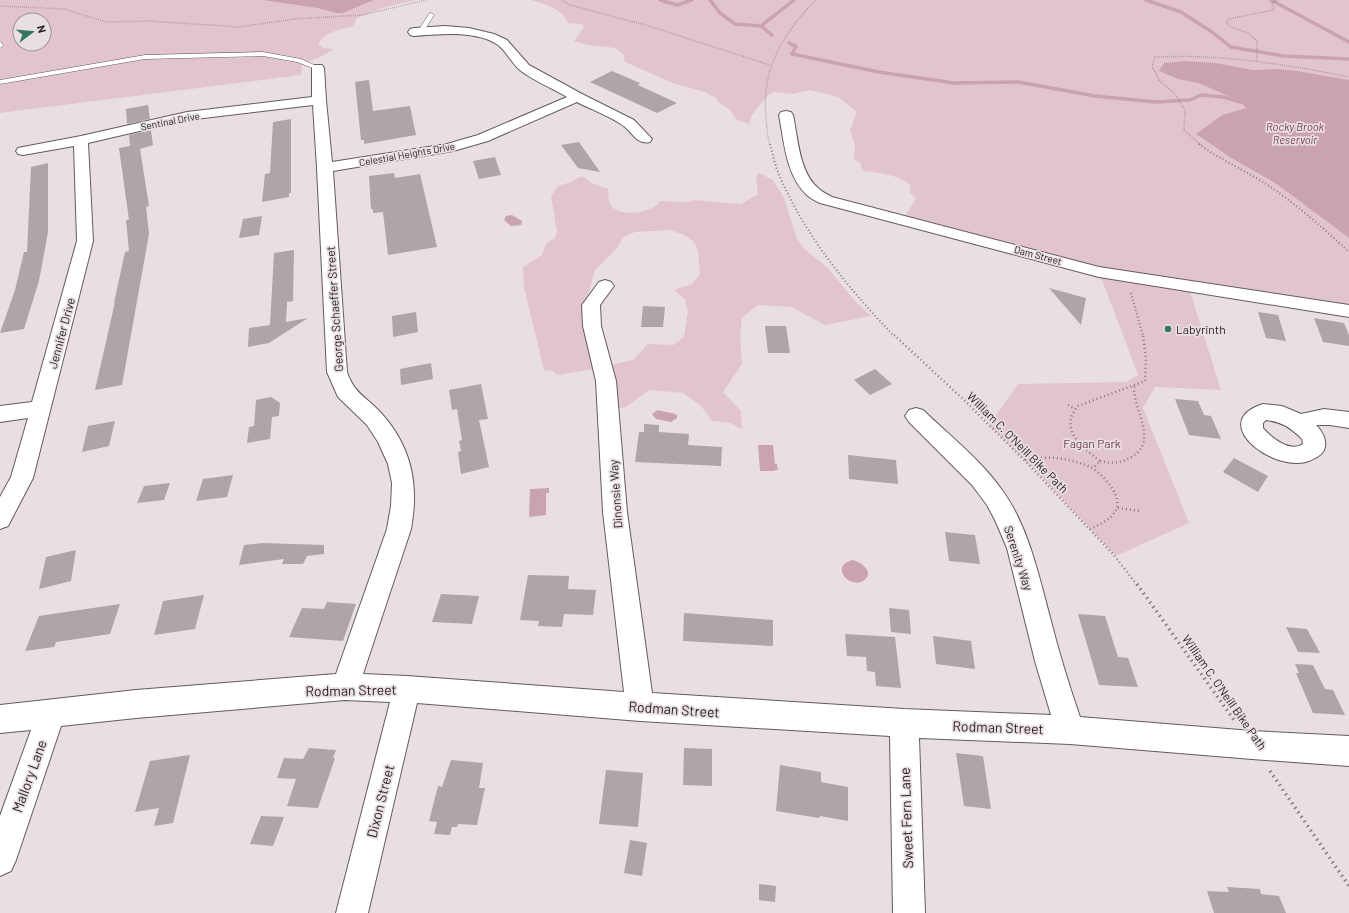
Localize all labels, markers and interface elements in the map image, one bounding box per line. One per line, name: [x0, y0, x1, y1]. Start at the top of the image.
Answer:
north arrow: [12, 12, 52, 52]
text: N: [35, 24, 49, 34]
street label: Sentinal Drive: [139, 109, 201, 133]
water label: Rocky Brook Reservoir: [1266, 120, 1325, 146]
street label: Celestial Heights Drive: [358, 140, 456, 168]
street label: Dam Street: [1013, 243, 1063, 267]
street label: George Schaeffer Street: [323, 246, 345, 372]
street label: Jennifer Drive: [45, 296, 77, 370]
place label: Labyrinth: [1176, 322, 1226, 336]
marker: Labyrinth: [1163, 324, 1173, 334]
street label: William C. O'Neill Bike Path: [965, 389, 1071, 495]
park label: Fagan Park: [1063, 436, 1121, 450]
street label: Dinonsie Way: [606, 459, 624, 529]
street label: Serenity Way: [1002, 524, 1036, 593]
street label: William C. O'Neill Bike Path: [1180, 632, 1270, 752]
street label: Rodman Street: [305, 681, 397, 699]
street label: Rodman Street: [628, 697, 720, 721]
street label: Rodman Street: [952, 717, 1044, 737]
street label: Mallory Lane: [8, 737, 50, 815]
street label: Dixon Street: [363, 763, 397, 839]
street label: Sweet Fern Lane: [896, 767, 916, 869]

